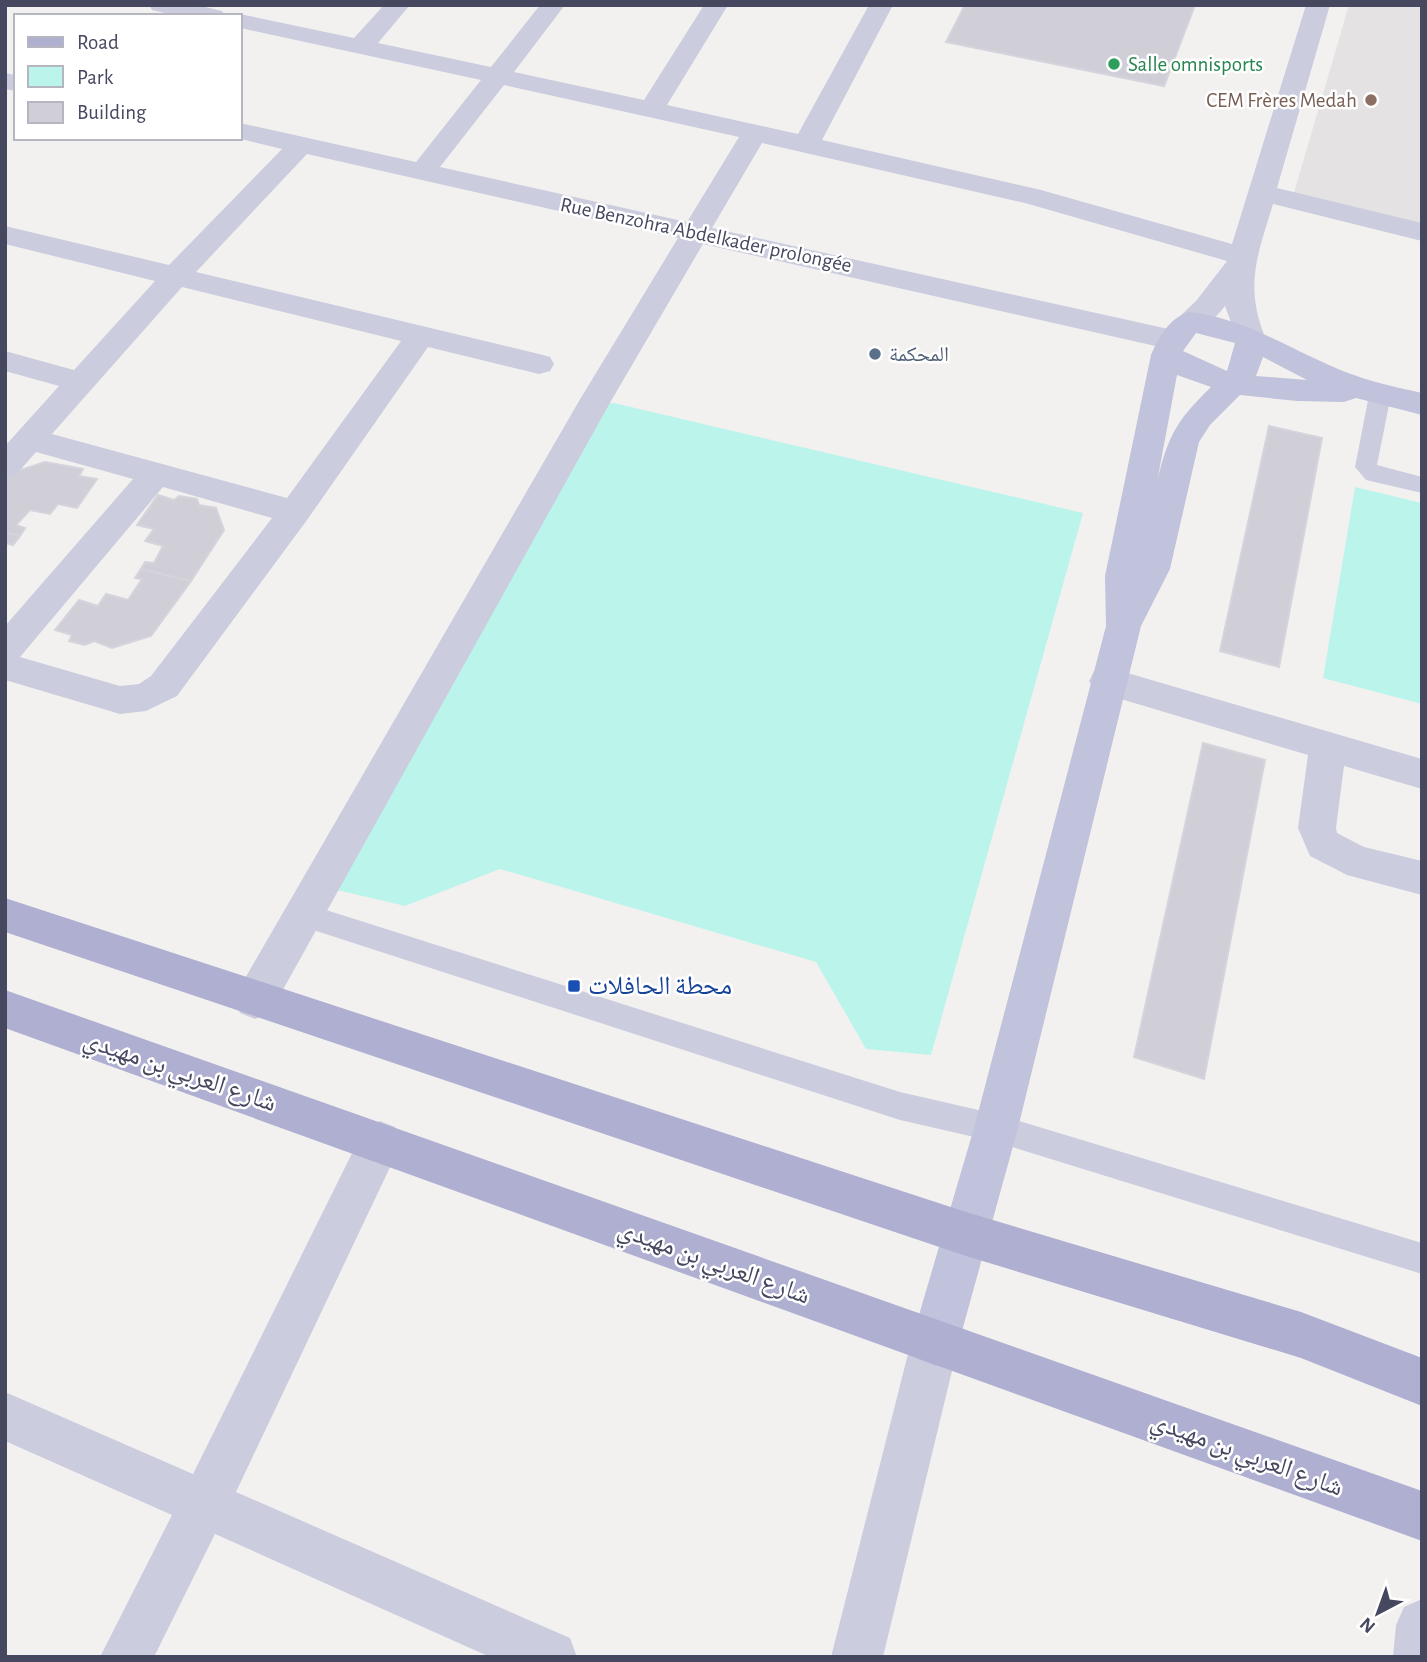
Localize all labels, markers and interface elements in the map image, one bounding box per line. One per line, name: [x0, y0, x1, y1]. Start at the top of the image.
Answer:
legend: [14, 14, 242, 140]
text: Road: [77, 32, 119, 53]
place label: Salle omnisports: [1128, 54, 1263, 75]
marker: Salle omnisports: [1106, 56, 1122, 72]
text: Park: [77, 67, 114, 88]
place label: CEM Frères Medah: [1206, 90, 1357, 111]
marker: CEM Frères Medah: [1363, 92, 1379, 108]
text: Building: [77, 102, 147, 123]
street label: Rue Benzohra Abdelkader prolongée: [558, 194, 854, 276]
place label: المحكمة: [889, 344, 949, 365]
marker: المحكمة: [867, 346, 883, 362]
place label: محطة الحافلات: [588, 973, 732, 999]
marker: محطة الحافلات: [566, 978, 582, 994]
street label: شارع العربي بن مهيدي: [78, 1026, 280, 1122]
street label: شارع العربي بن مهيدي: [612, 1215, 813, 1315]
street label: شارع العربي بن مهيدي: [1145, 1407, 1346, 1507]
north arrow: [1343, 1578, 1413, 1648]
text: N: [1357, 1613, 1379, 1636]

